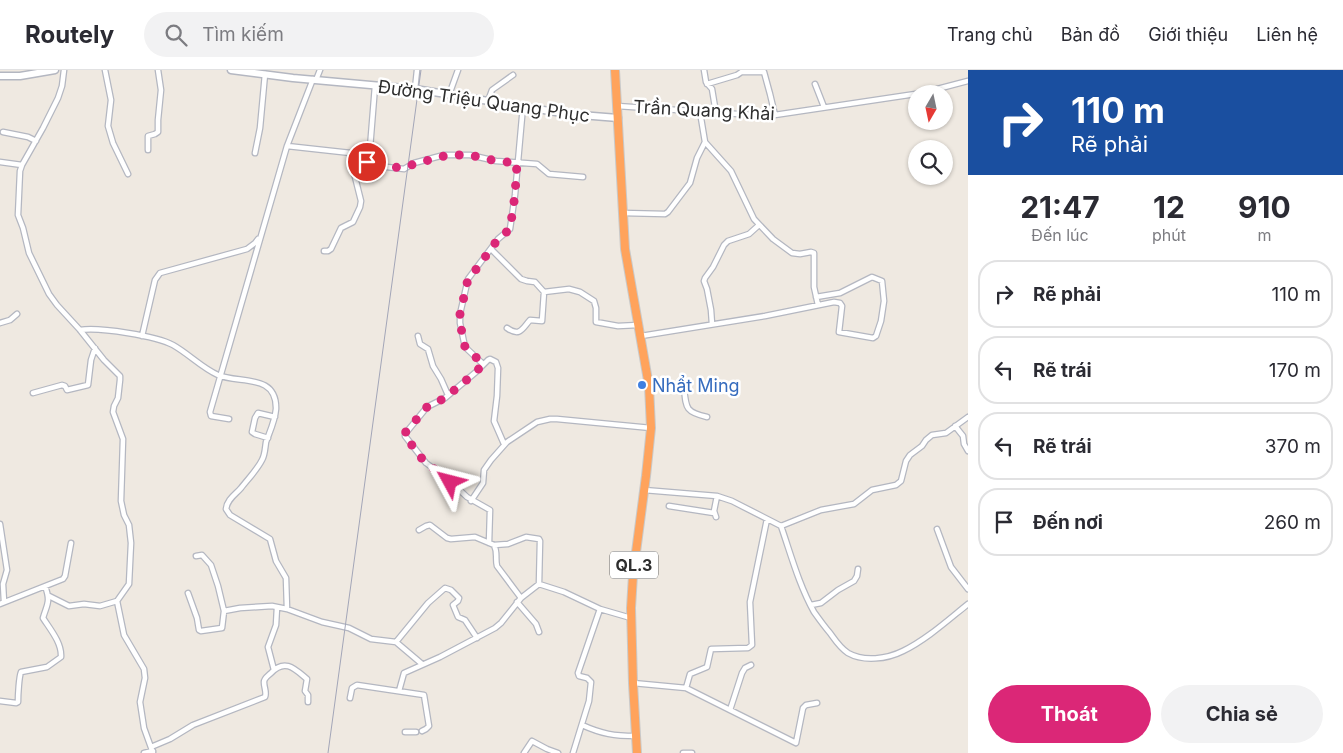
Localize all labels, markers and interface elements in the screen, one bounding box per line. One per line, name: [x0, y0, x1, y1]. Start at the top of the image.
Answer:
search box: [144, 12, 494, 57]
text: Routely: [25, 20, 114, 49]
icon: search: [162, 21, 190, 49]
text: Tìm kiếm: [202, 23, 284, 46]
text: Trang chủ: [947, 24, 1033, 45]
text: Bản đồ: [1061, 24, 1120, 45]
text: Giới thiệu: [1148, 24, 1228, 45]
text: Liên hệ: [1256, 24, 1318, 45]
street label: Đường Triệu Quang Phục: [377, 76, 591, 126]
north arrow: [908, 85, 952, 130]
map controls: [908, 85, 953, 185]
text: 110 m: [1071, 89, 1165, 131]
icon: right: [988, 90, 1053, 155]
street label: Trần Quang Khải: [633, 96, 775, 124]
text: Rẽ phải: [1071, 131, 1148, 157]
button: search: [908, 140, 953, 185]
pin: [346, 141, 388, 183]
icon: arrive: [353, 148, 381, 176]
text: 21:47: [1020, 189, 1100, 225]
text: 12: [1153, 189, 1185, 225]
text: 910: [1238, 189, 1291, 225]
text: Đến lúc: [1031, 225, 1089, 245]
text: phút: [1152, 225, 1186, 245]
text: m: [1257, 225, 1271, 245]
icon: right: [990, 280, 1018, 308]
text: Rẽ phải: [1033, 283, 1101, 306]
text: 110 m: [1272, 283, 1321, 306]
icon: left: [990, 356, 1018, 384]
text: Rẽ trái: [1033, 359, 1092, 382]
text: 170 m: [1269, 359, 1321, 382]
place label: Nhẩt Ming: [652, 375, 740, 396]
marker: Nhẩt Ming: [636, 379, 648, 391]
icon: left: [990, 432, 1018, 460]
text: Rẽ trái: [1033, 435, 1092, 458]
text: 370 m: [1265, 435, 1321, 458]
position arrow: [423, 455, 475, 507]
icon: arrive: [990, 508, 1018, 536]
text: Đến nơi: [1033, 511, 1103, 534]
text: 260 m: [1264, 511, 1321, 534]
road number: QL.3: [610, 552, 658, 578]
button: Thoát: [988, 685, 1151, 743]
button: Chia sẻ: [1161, 685, 1323, 743]

